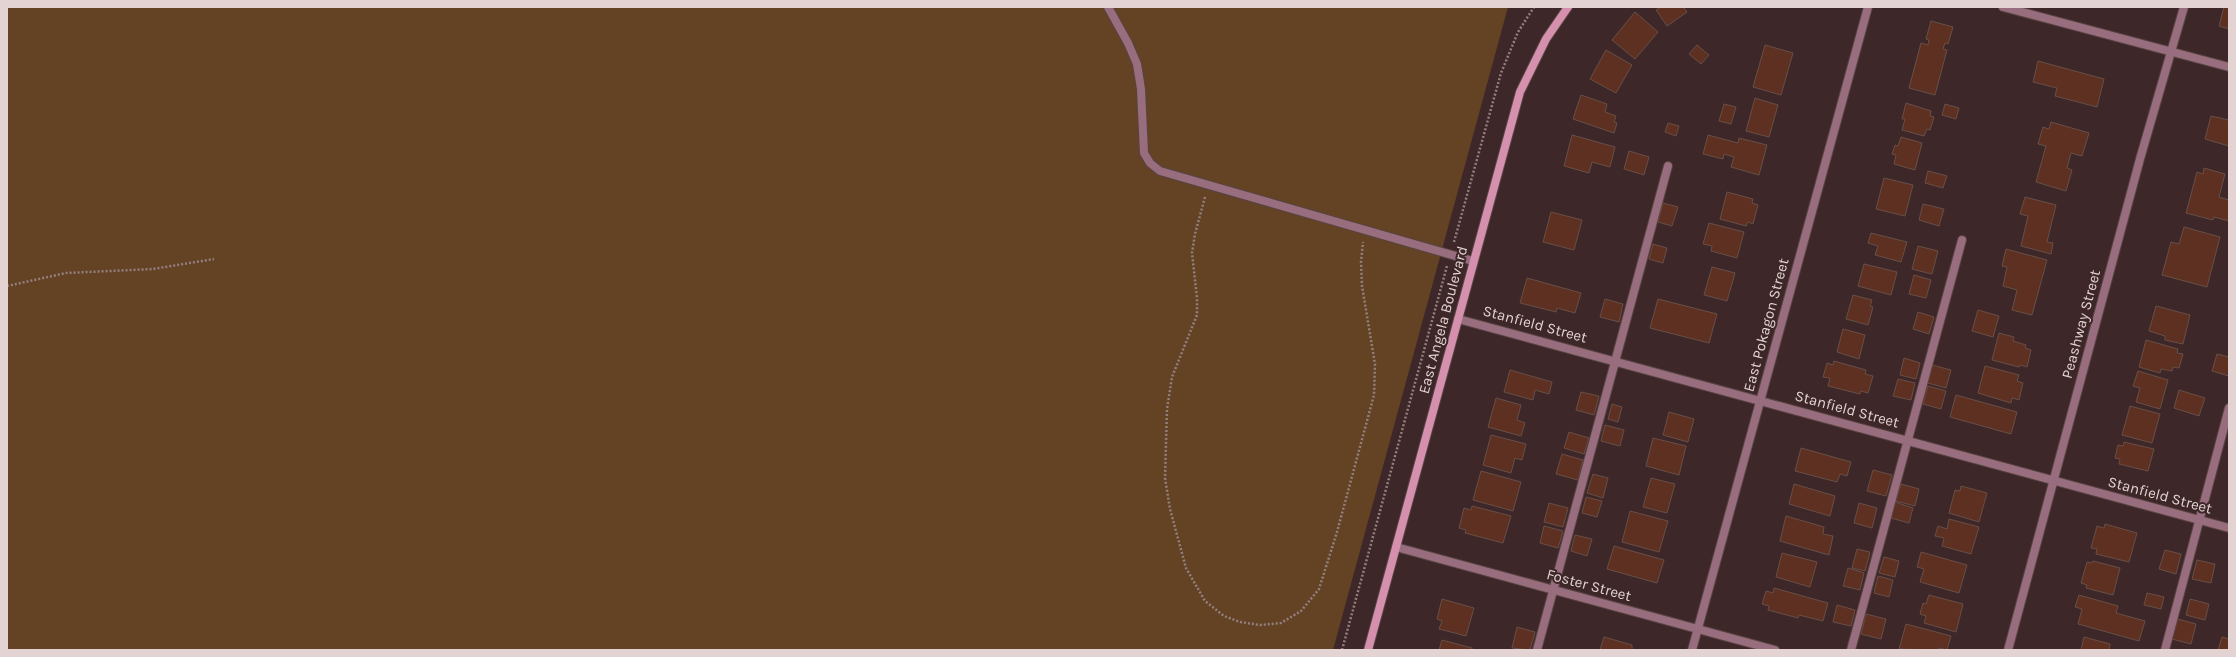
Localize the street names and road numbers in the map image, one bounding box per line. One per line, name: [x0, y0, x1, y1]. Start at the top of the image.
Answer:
street label: East Angela Boulevard: [1415, 244, 1471, 396]
street label: East Pokagon Street: [1740, 256, 1793, 394]
street label: Peashway Street: [2058, 267, 2104, 380]
street label: Stanfield Street: [1481, 301, 1589, 347]
street label: Stanfield Street: [1793, 386, 1901, 432]
street label: Stanfield Street: [2106, 472, 2214, 518]
street label: Foster Street: [1545, 565, 1634, 605]

